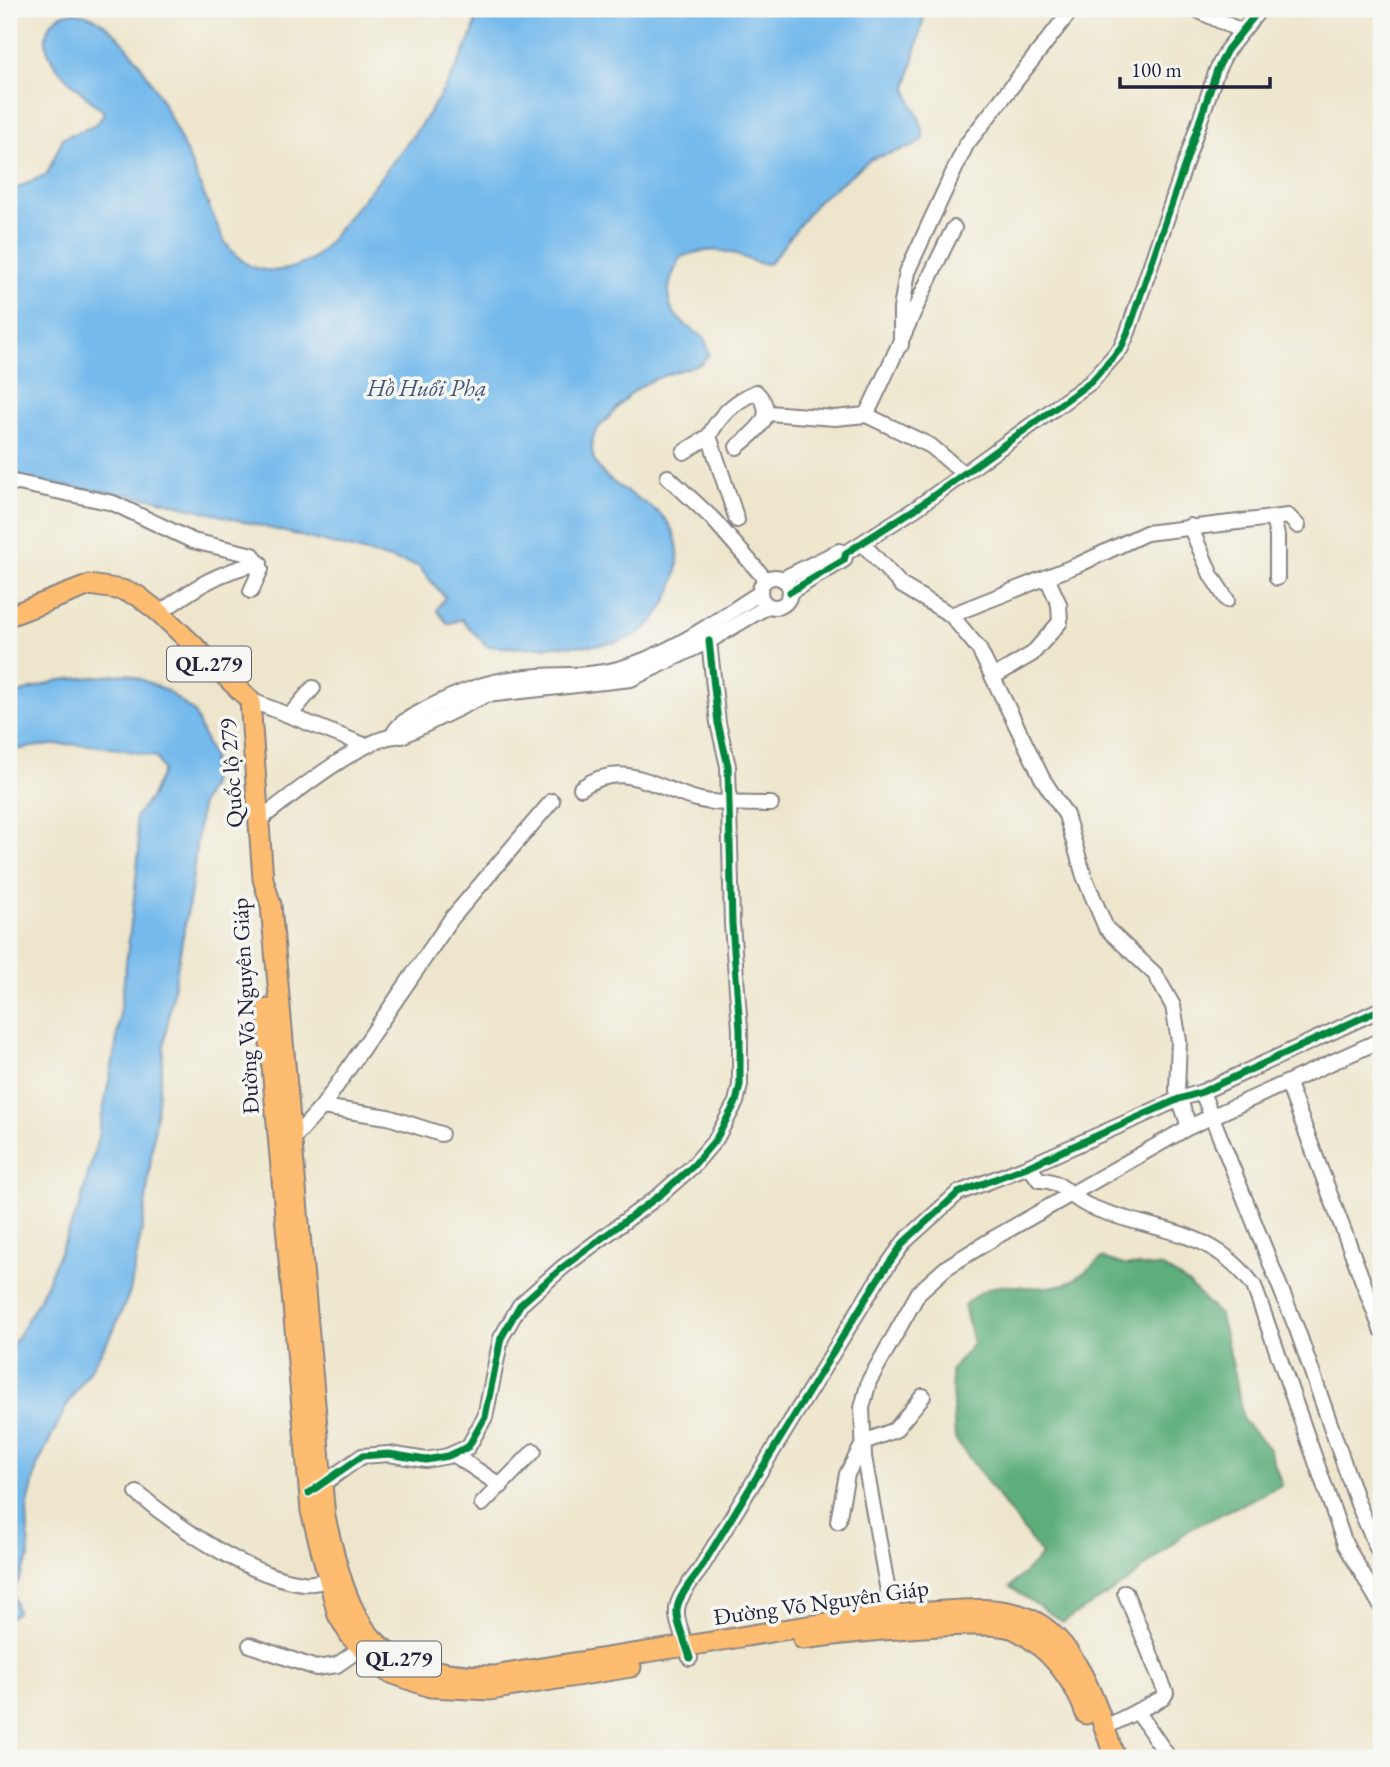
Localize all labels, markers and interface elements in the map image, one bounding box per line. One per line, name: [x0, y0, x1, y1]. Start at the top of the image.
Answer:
scale bar: [1120, 46, 1271, 90]
text: 100 m: [1131, 56, 1182, 83]
water label: Hồ Huổi Phạ: [366, 372, 487, 403]
road number: QL.279: [167, 646, 251, 682]
street label: Quốc lộ 279: [212, 717, 250, 829]
street label: Đường Võ Nguyên Giáp: [224, 897, 266, 1115]
street label: Đường Võ Nguyên Giáp: [712, 1572, 931, 1632]
road number: QL.279: [357, 1642, 441, 1676]

